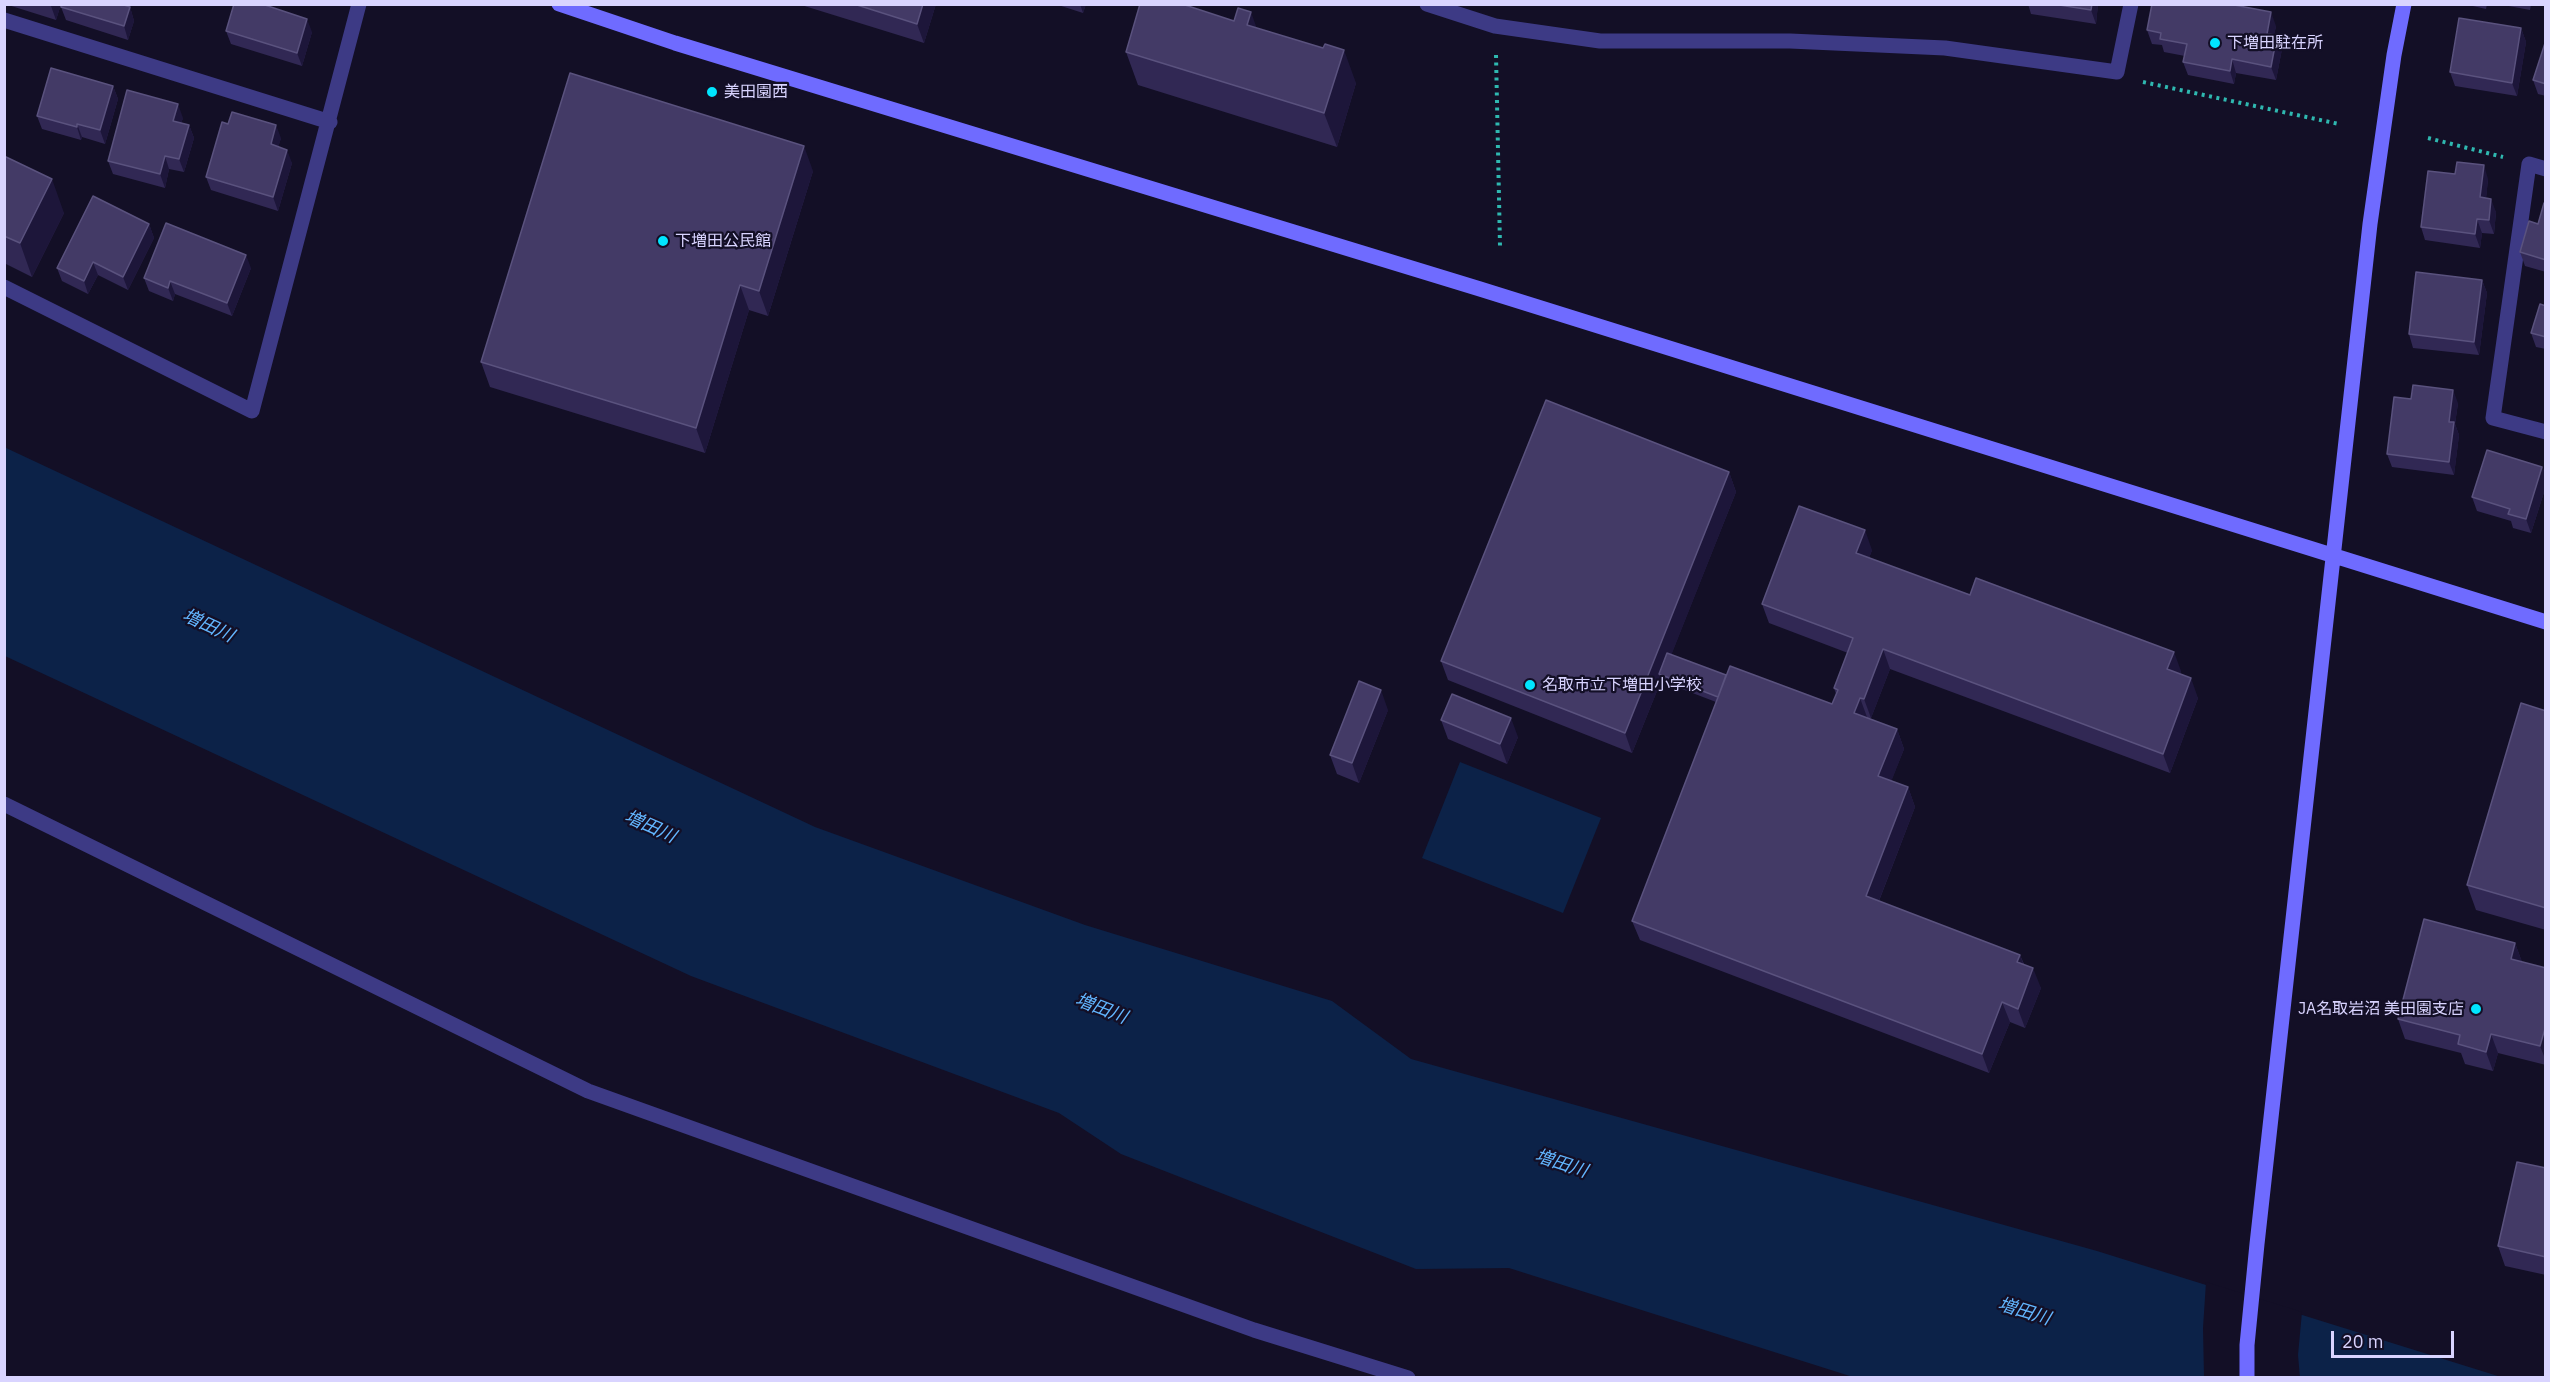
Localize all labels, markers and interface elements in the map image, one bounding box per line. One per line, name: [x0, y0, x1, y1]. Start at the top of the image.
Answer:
place label: 下増田駐在所: [2227, 33, 2323, 53]
marker: 下増田駐在所: [2208, 36, 2222, 50]
place label: 美田園西: [724, 82, 788, 102]
marker: 美田園西: [705, 85, 719, 99]
place label: 下増田公民館: [675, 231, 771, 251]
marker: 下増田公民館: [656, 234, 670, 248]
water label: 増田川: [179, 605, 237, 647]
place label: 名取市立下増田小学校: [1542, 675, 1702, 695]
marker: 名取市立下増田小学校: [1523, 678, 1537, 692]
water label: 増田川: [621, 806, 679, 848]
water label: 増田川: [1072, 989, 1130, 1029]
place label: JA名取岩沼 美田園支店: [2298, 999, 2464, 1019]
marker: JA名取岩沼 美田園支店: [2469, 1002, 2483, 1016]
water label: 増田川: [1532, 1145, 1590, 1183]
water label: 増田川: [1995, 1294, 2053, 1330]
scale bar: [2334, 1319, 2457, 1357]
text: 20 m: [2342, 1330, 2384, 1353]

